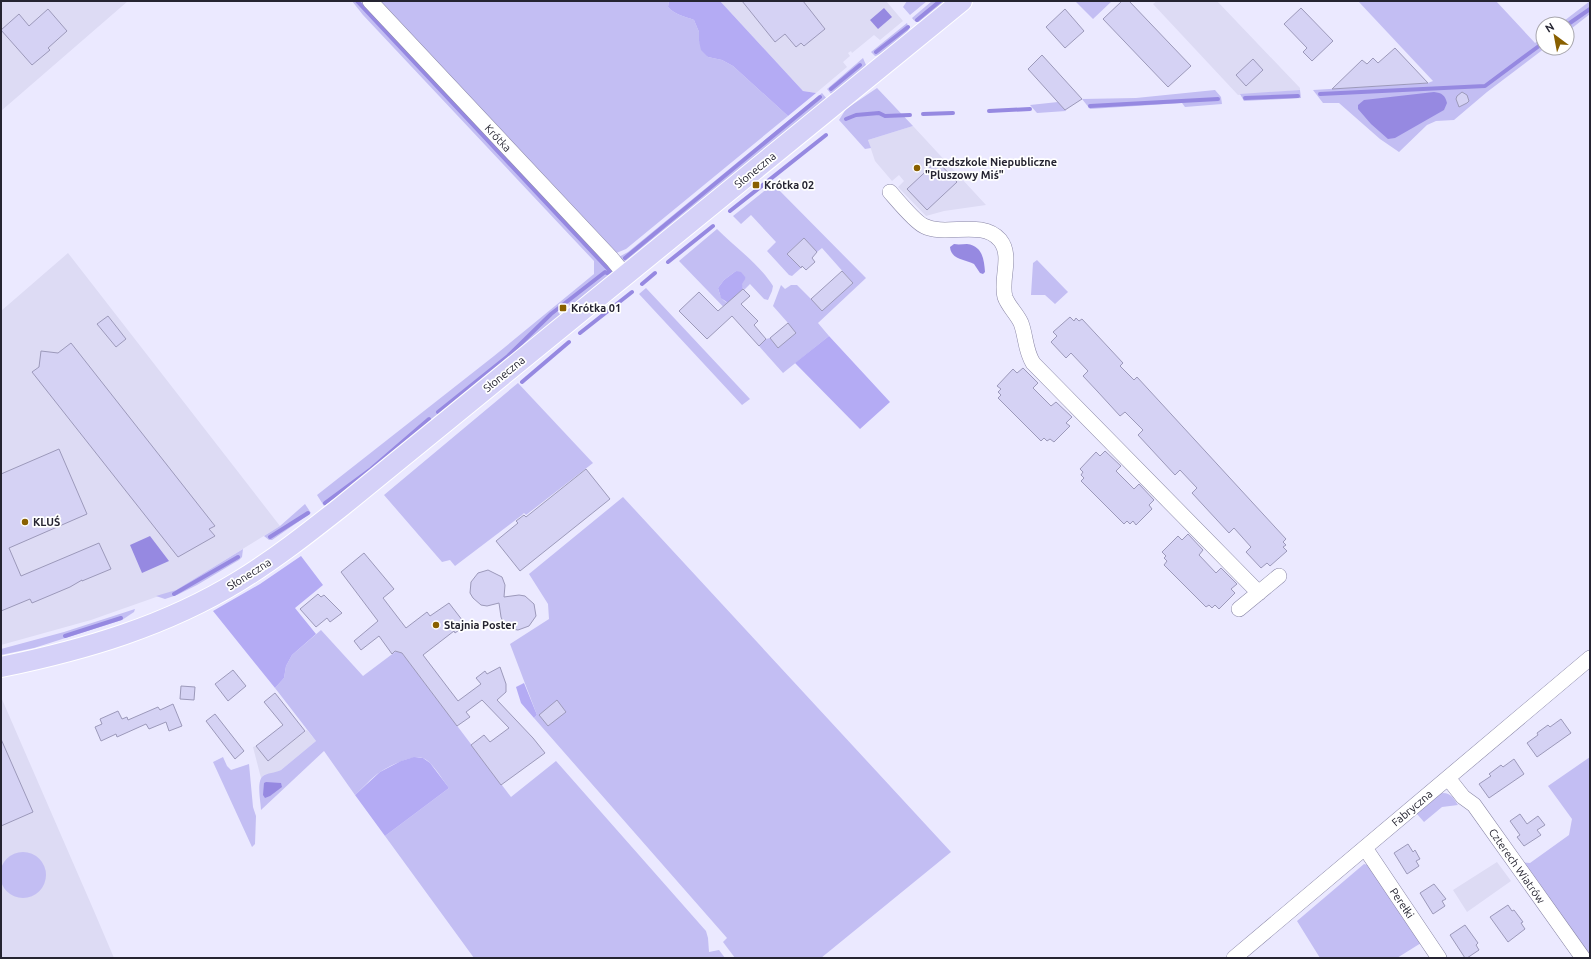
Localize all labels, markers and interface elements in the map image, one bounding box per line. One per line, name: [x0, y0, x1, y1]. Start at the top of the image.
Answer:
north arrow: [1535, 16, 1575, 56]
text: N: [1543, 20, 1556, 35]
street label: Krótka: [482, 122, 514, 154]
street label: Słoneczna: [732, 150, 778, 190]
place label: Przedszkole Niepubliczne "Pluszowy Miś": [925, 156, 1057, 181]
marker: Przedszkole Niepubliczne "Pluszowy Miś": [912, 163, 922, 173]
place label: Krótka 02: [764, 179, 814, 191]
marker: Krótka 02: [751, 180, 761, 190]
place label: Krótka 01: [571, 302, 621, 314]
marker: Krótka 01: [558, 303, 568, 313]
street label: Słoneczna: [481, 354, 527, 394]
place label: KLUŚ: [33, 515, 60, 528]
marker: KLUŚ: [20, 517, 30, 527]
street label: Słoneczna: [225, 556, 273, 592]
place label: Stajnia Poster: [444, 619, 517, 631]
marker: Stajnia Poster: [431, 620, 441, 630]
street label: Fabryczna: [1389, 788, 1435, 828]
street label: Czterech Wiatrów: [1487, 826, 1548, 906]
street label: Perełki: [1388, 886, 1416, 920]

